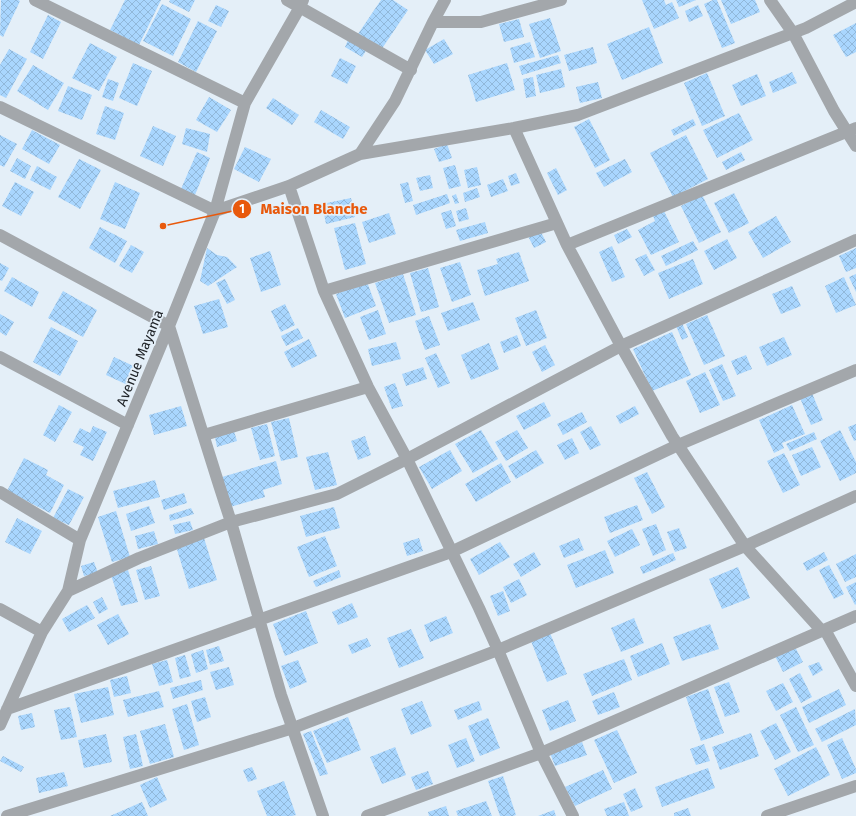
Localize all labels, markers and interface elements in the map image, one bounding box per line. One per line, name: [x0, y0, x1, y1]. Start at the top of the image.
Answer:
callout: Maison Blanche: [232, 196, 375, 223]
text: Maison Blanche: [260, 200, 368, 218]
text: 1: [239, 202, 245, 216]
street label: Avenue Mayama: [113, 307, 167, 409]

